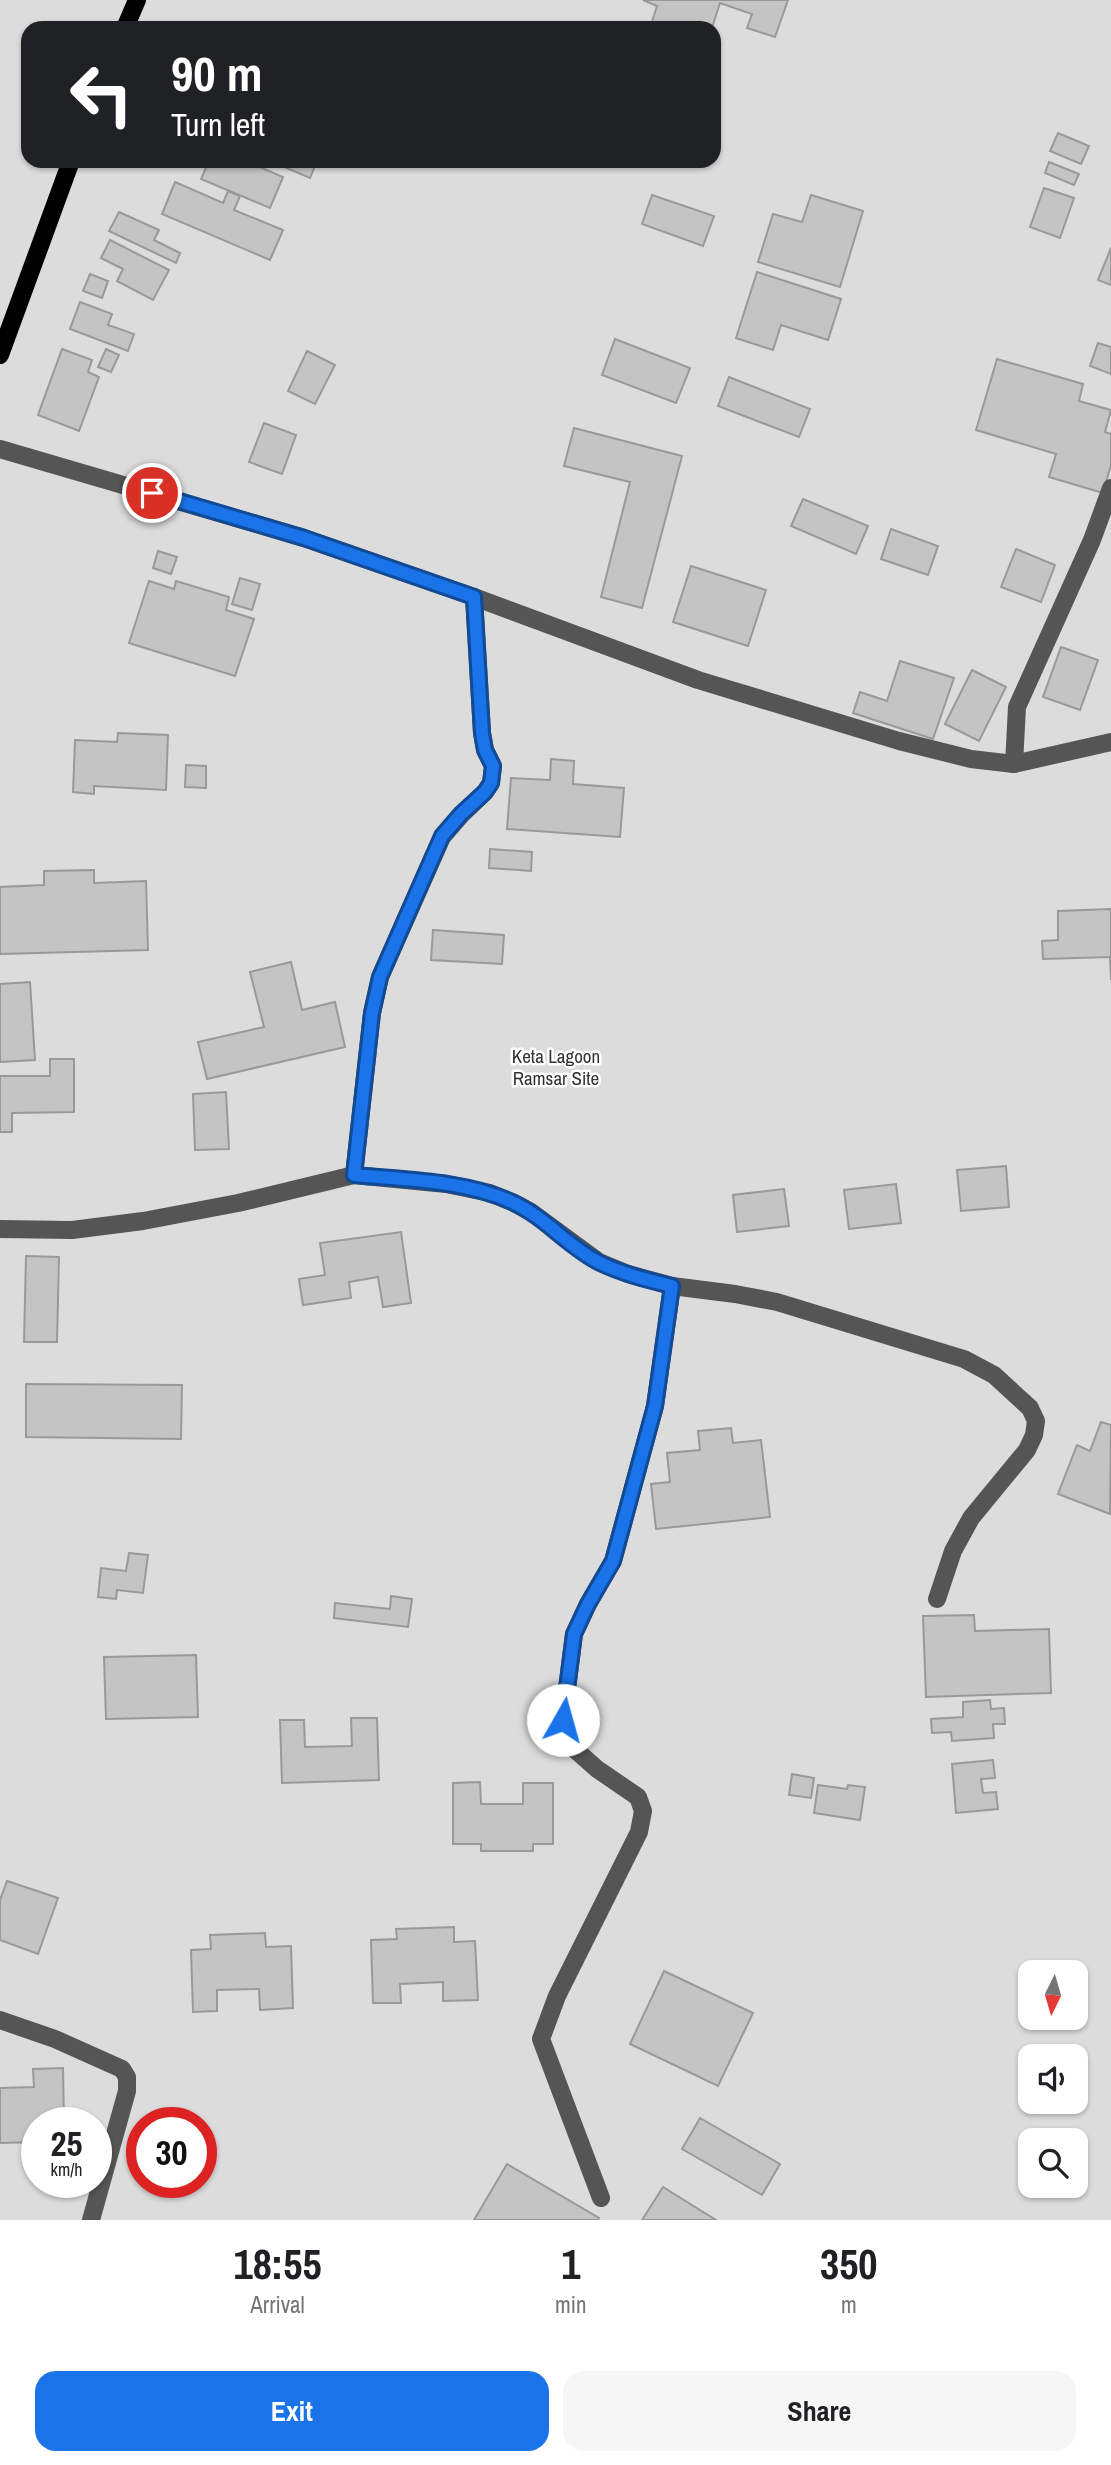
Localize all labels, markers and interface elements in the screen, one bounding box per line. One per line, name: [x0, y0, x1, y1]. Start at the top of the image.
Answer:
text: 90 m: [171, 40, 263, 106]
icon: left: [56, 49, 147, 140]
text: Turn left: [171, 103, 265, 146]
pin: [122, 463, 182, 523]
icon: arrive: [133, 474, 171, 512]
park label: Keta Lagoon Ramsar Site: [512, 1043, 600, 1091]
position arrow: [526, 1683, 600, 1757]
north arrow: [1018, 1960, 1088, 2030]
map controls: [1018, 1960, 1088, 2198]
button: sound: [1018, 2044, 1088, 2114]
speed limit sign: 30: [126, 2107, 217, 2198]
text: 25: [51, 2120, 82, 2167]
button: search: [1018, 2128, 1088, 2198]
text: km/h: [51, 2157, 83, 2182]
text: 18:55: [234, 2236, 322, 2292]
text: 1: [561, 2236, 580, 2292]
text: 350: [820, 2236, 878, 2292]
text: Arrival: [250, 2289, 305, 2320]
text: min: [555, 2289, 587, 2320]
text: m: [841, 2289, 857, 2320]
button: Exit: [35, 2371, 549, 2451]
button: Share: [563, 2371, 1076, 2451]

